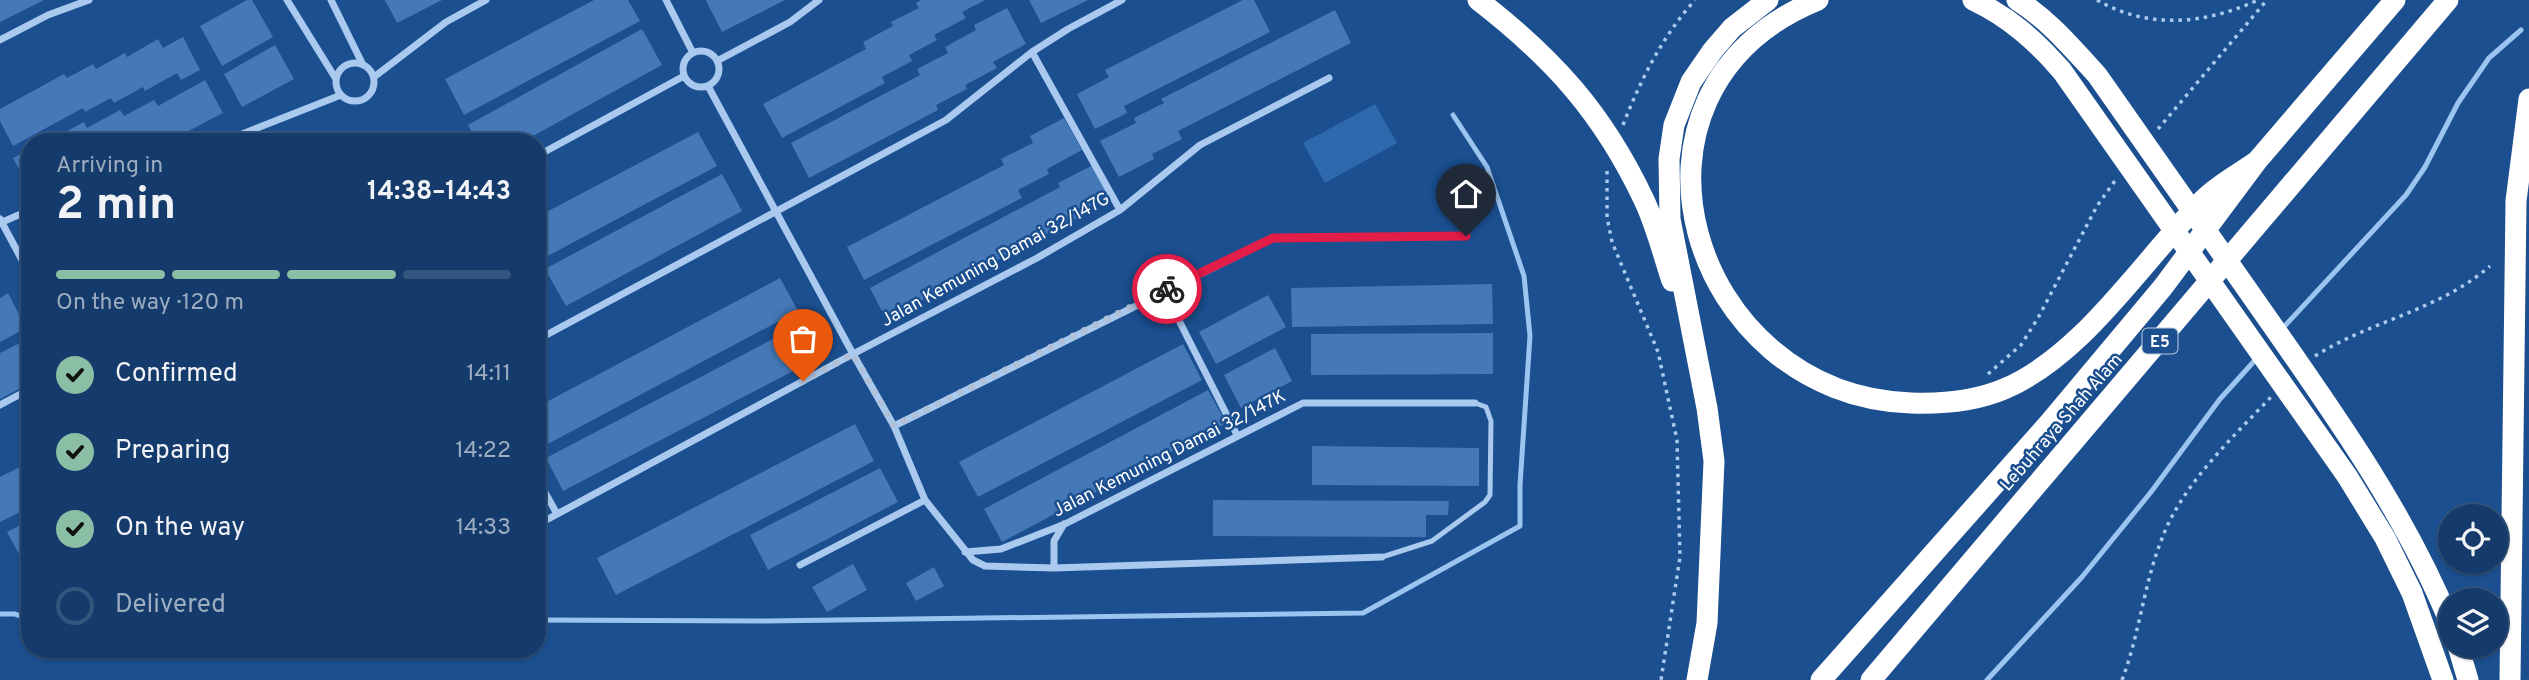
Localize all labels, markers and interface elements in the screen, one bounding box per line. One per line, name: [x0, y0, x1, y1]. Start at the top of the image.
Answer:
text: Arriving in: [56, 152, 163, 181]
pin: [1436, 164, 1496, 236]
icon: home: [1447, 175, 1485, 213]
text: 14:38–14:43: [367, 176, 511, 209]
text: 2 min: [56, 177, 176, 236]
street label: Jalan Kemuning Damai 32/147G: [877, 188, 1114, 333]
courier: [1132, 254, 1202, 324]
icon: bike: [1148, 270, 1186, 308]
text: On the way · 120 m: [56, 289, 244, 318]
pin: [773, 309, 833, 381]
icon: bag: [784, 320, 822, 358]
road number: E5: [2142, 328, 2178, 354]
street label: Lebuhraya Shah Alam: [1996, 349, 2128, 497]
icon: check: [56, 356, 94, 394]
text: Confirmed: [115, 358, 238, 391]
text: 14:11: [466, 360, 511, 389]
street label: Jalan Kemuning Damai 32/147K: [1049, 385, 1290, 523]
icon: check: [56, 433, 94, 471]
text: Preparing: [115, 435, 230, 468]
text: 14:22: [455, 437, 511, 466]
map controls: [2438, 504, 2508, 658]
button: locate: [2438, 504, 2508, 574]
icon: check: [56, 510, 94, 548]
text: On the way: [115, 512, 245, 545]
text: 14:33: [456, 514, 511, 543]
button: layers: [2438, 588, 2508, 658]
text: Delivered: [115, 589, 226, 622]

